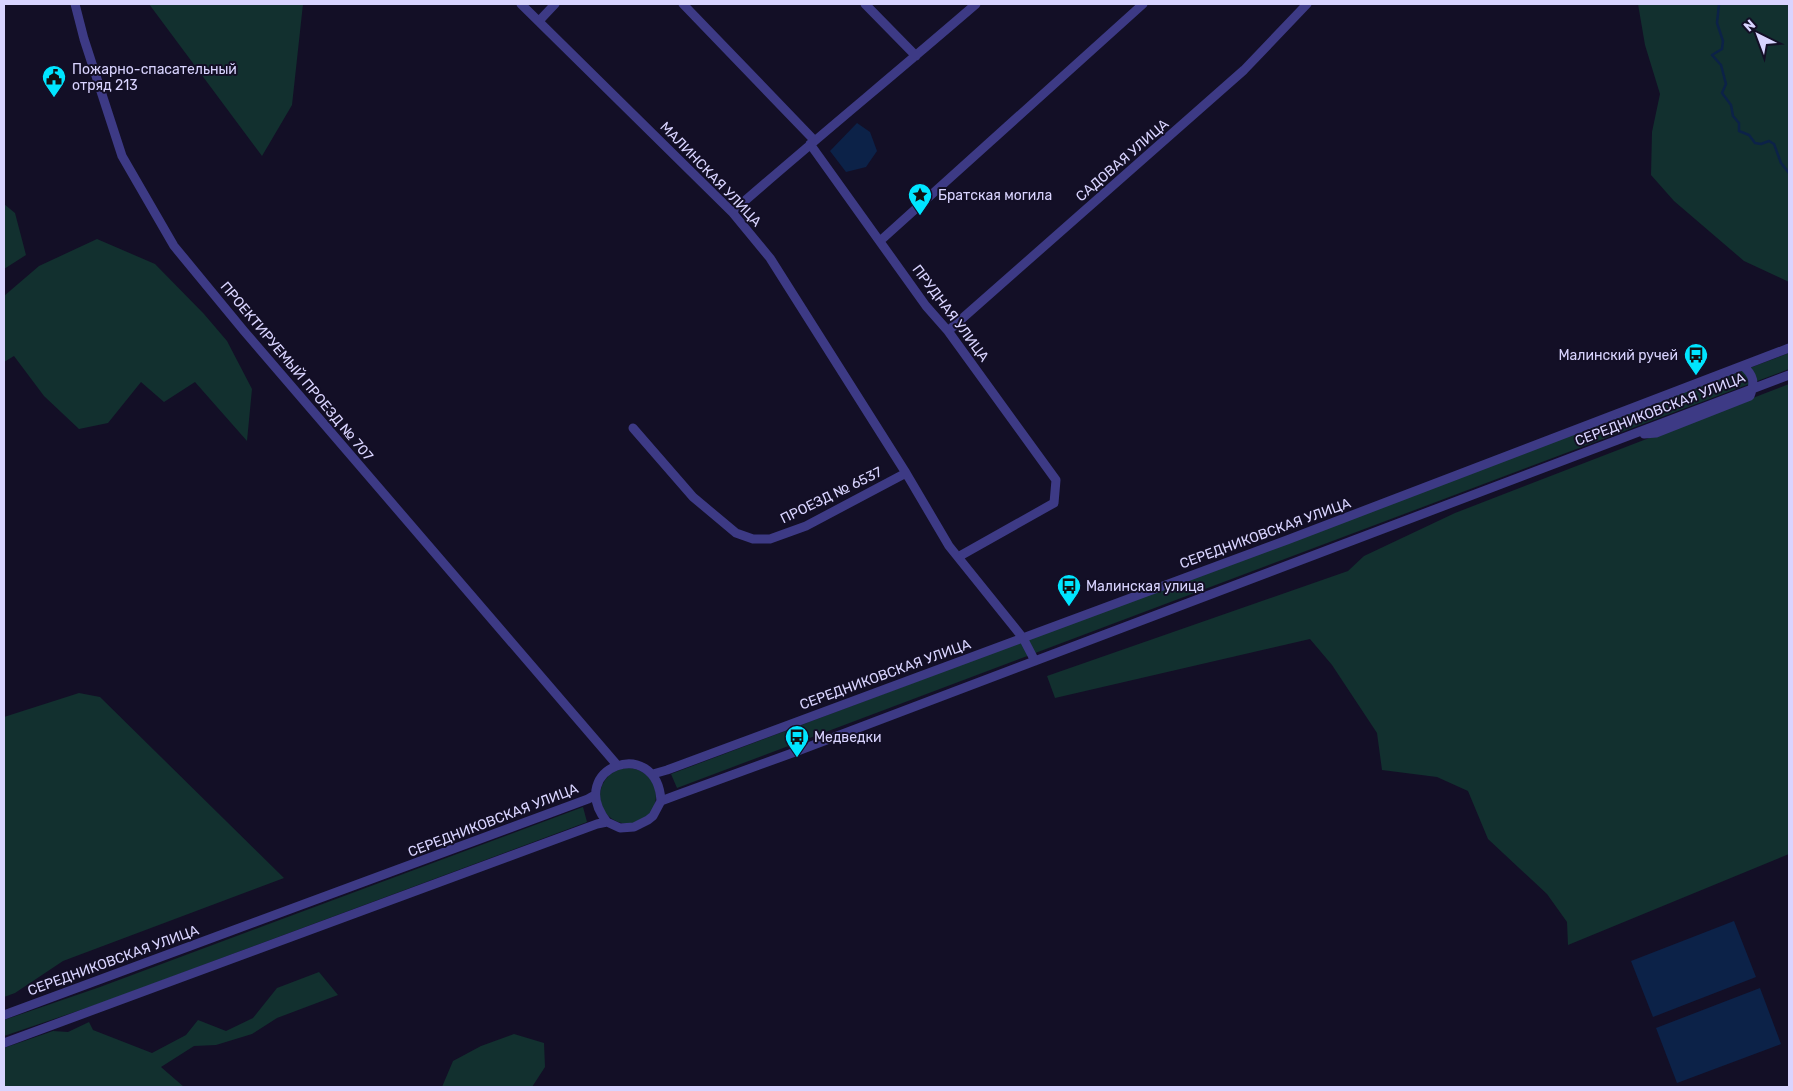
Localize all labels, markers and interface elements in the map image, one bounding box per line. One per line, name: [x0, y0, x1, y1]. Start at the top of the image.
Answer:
north arrow: [1733, 10, 1783, 60]
text: N: [1740, 16, 1759, 35]
place label: Пожарно-спасательный отряд 213: [72, 61, 237, 94]
public building icon: Пожарно-спасательный отряд 213: [41, 64, 67, 98]
street label: САДОВАЯ УЛИЦА: [1073, 115, 1173, 205]
street label: МАЛИНСКАЯ УЛИЦА: [656, 119, 765, 231]
place icon: Братская могила: [907, 182, 933, 216]
place label: Братская могила: [938, 187, 1052, 204]
street label: ПРУДНАЯ УЛИЦА: [909, 261, 993, 366]
street label: ПРОЕКТИРУЕМЫЙ ПРОЕЗД № 707: [217, 278, 377, 464]
bus stop icon: Малинский ручей: [1683, 342, 1709, 376]
place label: Малинский ручей: [1558, 347, 1678, 364]
street label: СЕРЕДНИКОВСКАЯ УЛИЦА: [1573, 369, 1748, 450]
street label: ПРОЕЗД № 6537: [778, 463, 885, 527]
street label: СЕРЕДНИКОВСКАЯ УЛИЦА: [1177, 494, 1354, 572]
bus stop icon: Малинская улица: [1056, 573, 1082, 607]
place label: Малинская улица: [1086, 578, 1204, 595]
street label: СЕРЕДНИКОВСКАЯ УЛИЦА: [797, 635, 974, 713]
bus stop icon: Медведки: [784, 724, 810, 758]
place label: Медведки: [814, 729, 881, 746]
street label: СЕРЕДНИКОВСКАЯ УЛИЦА: [406, 780, 581, 861]
street label: СЕРЕДНИКОВСКАЯ УЛИЦА: [25, 921, 202, 999]

